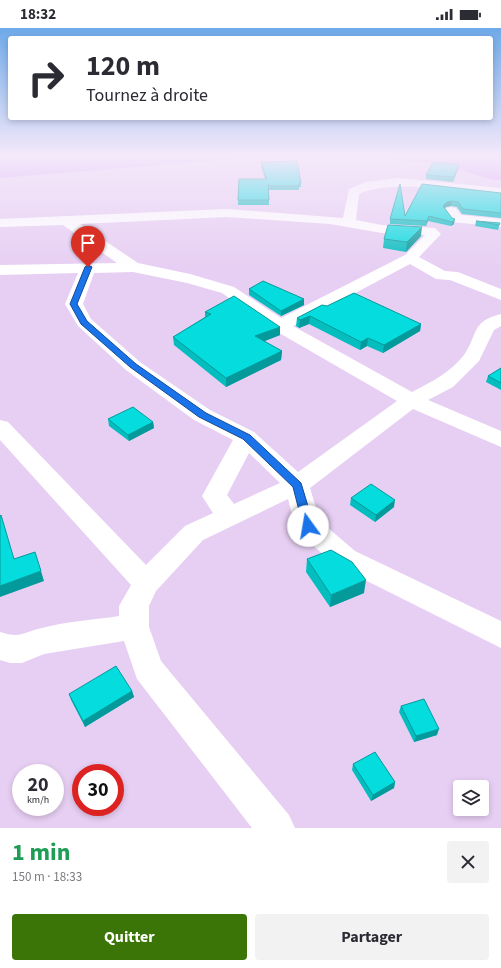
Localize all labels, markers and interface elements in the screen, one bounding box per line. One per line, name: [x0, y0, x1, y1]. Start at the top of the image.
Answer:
text: 18:32: [20, 4, 56, 25]
text: 120 m: [86, 46, 160, 86]
icon: right: [20, 52, 72, 104]
text: Tournez à droite: [86, 83, 208, 108]
pin: [71, 226, 105, 267]
icon: arrive: [77, 232, 99, 254]
position arrow: [287, 505, 329, 547]
speed limit sign: 30: [72, 764, 124, 816]
text: 20: [27, 771, 49, 799]
map controls: [453, 780, 489, 816]
button: layers: [453, 780, 489, 816]
text: km/h: [27, 793, 49, 807]
text: 1 min: [12, 835, 70, 870]
button: close: [447, 841, 489, 883]
text: 150 m · 18:33: [12, 868, 82, 886]
button: Quitter: [12, 914, 247, 960]
button: Partager: [255, 914, 489, 960]

